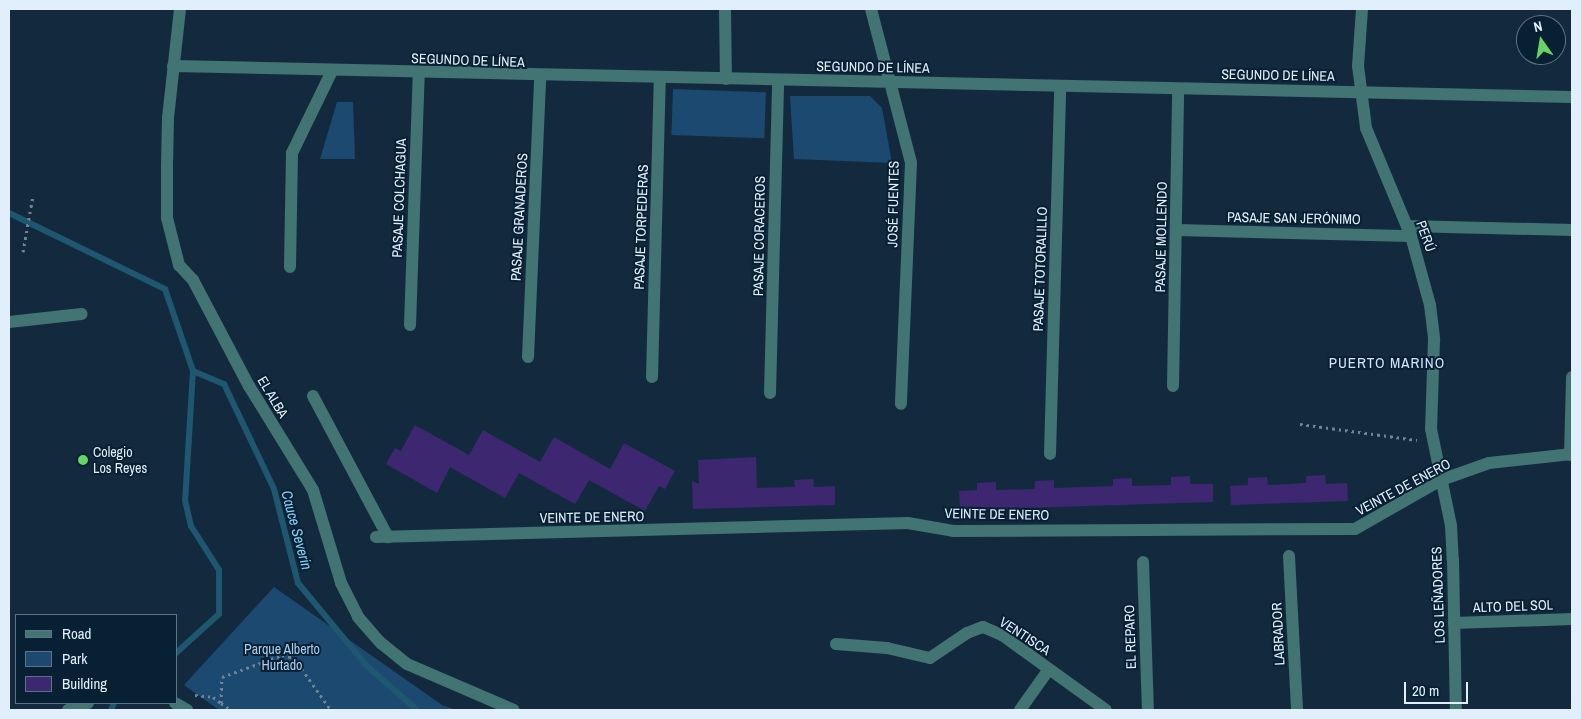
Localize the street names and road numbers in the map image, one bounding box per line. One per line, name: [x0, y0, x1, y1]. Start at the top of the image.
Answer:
street label: SEGUNDO DE LÍNEA: [411, 50, 525, 70]
street label: SEGUNDO DE LÍNEA: [816, 58, 930, 76]
street label: SEGUNDO DE LÍNEA: [1221, 66, 1335, 84]
street label: PASAJE COLCHAGUA: [389, 138, 409, 258]
street label: PASAJE GRANADEROS: [507, 153, 531, 281]
street label: JOSÉ FUENTES: [884, 160, 902, 248]
street label: PASAJE TORPEDERAS: [630, 164, 652, 290]
street label: PASAJE CORACEROS: [750, 176, 768, 296]
street label: PASAJE MOLLENDO: [1152, 181, 1170, 293]
street label: PASAJE TOTORALILLO: [1029, 206, 1051, 332]
street label: PASAJE SAN JERÓNIMO: [1227, 208, 1361, 228]
street label: PERÚ: [1413, 218, 1439, 254]
street label: EL ALBA: [254, 373, 292, 421]
street label: VEINTE DE ENERO: [1353, 455, 1453, 519]
street label: VEINTE DE ENERO: [945, 505, 1049, 523]
street label: VEINTE DE ENERO: [540, 508, 644, 526]
street label: LOS LEÑADORES: [1428, 546, 1448, 644]
street label: ALTO DEL SOL: [1472, 596, 1554, 616]
street label: LABRADOR: [1268, 602, 1288, 666]
street label: EL REPARO: [1120, 604, 1140, 670]
street label: VENTISCA: [996, 613, 1054, 659]

